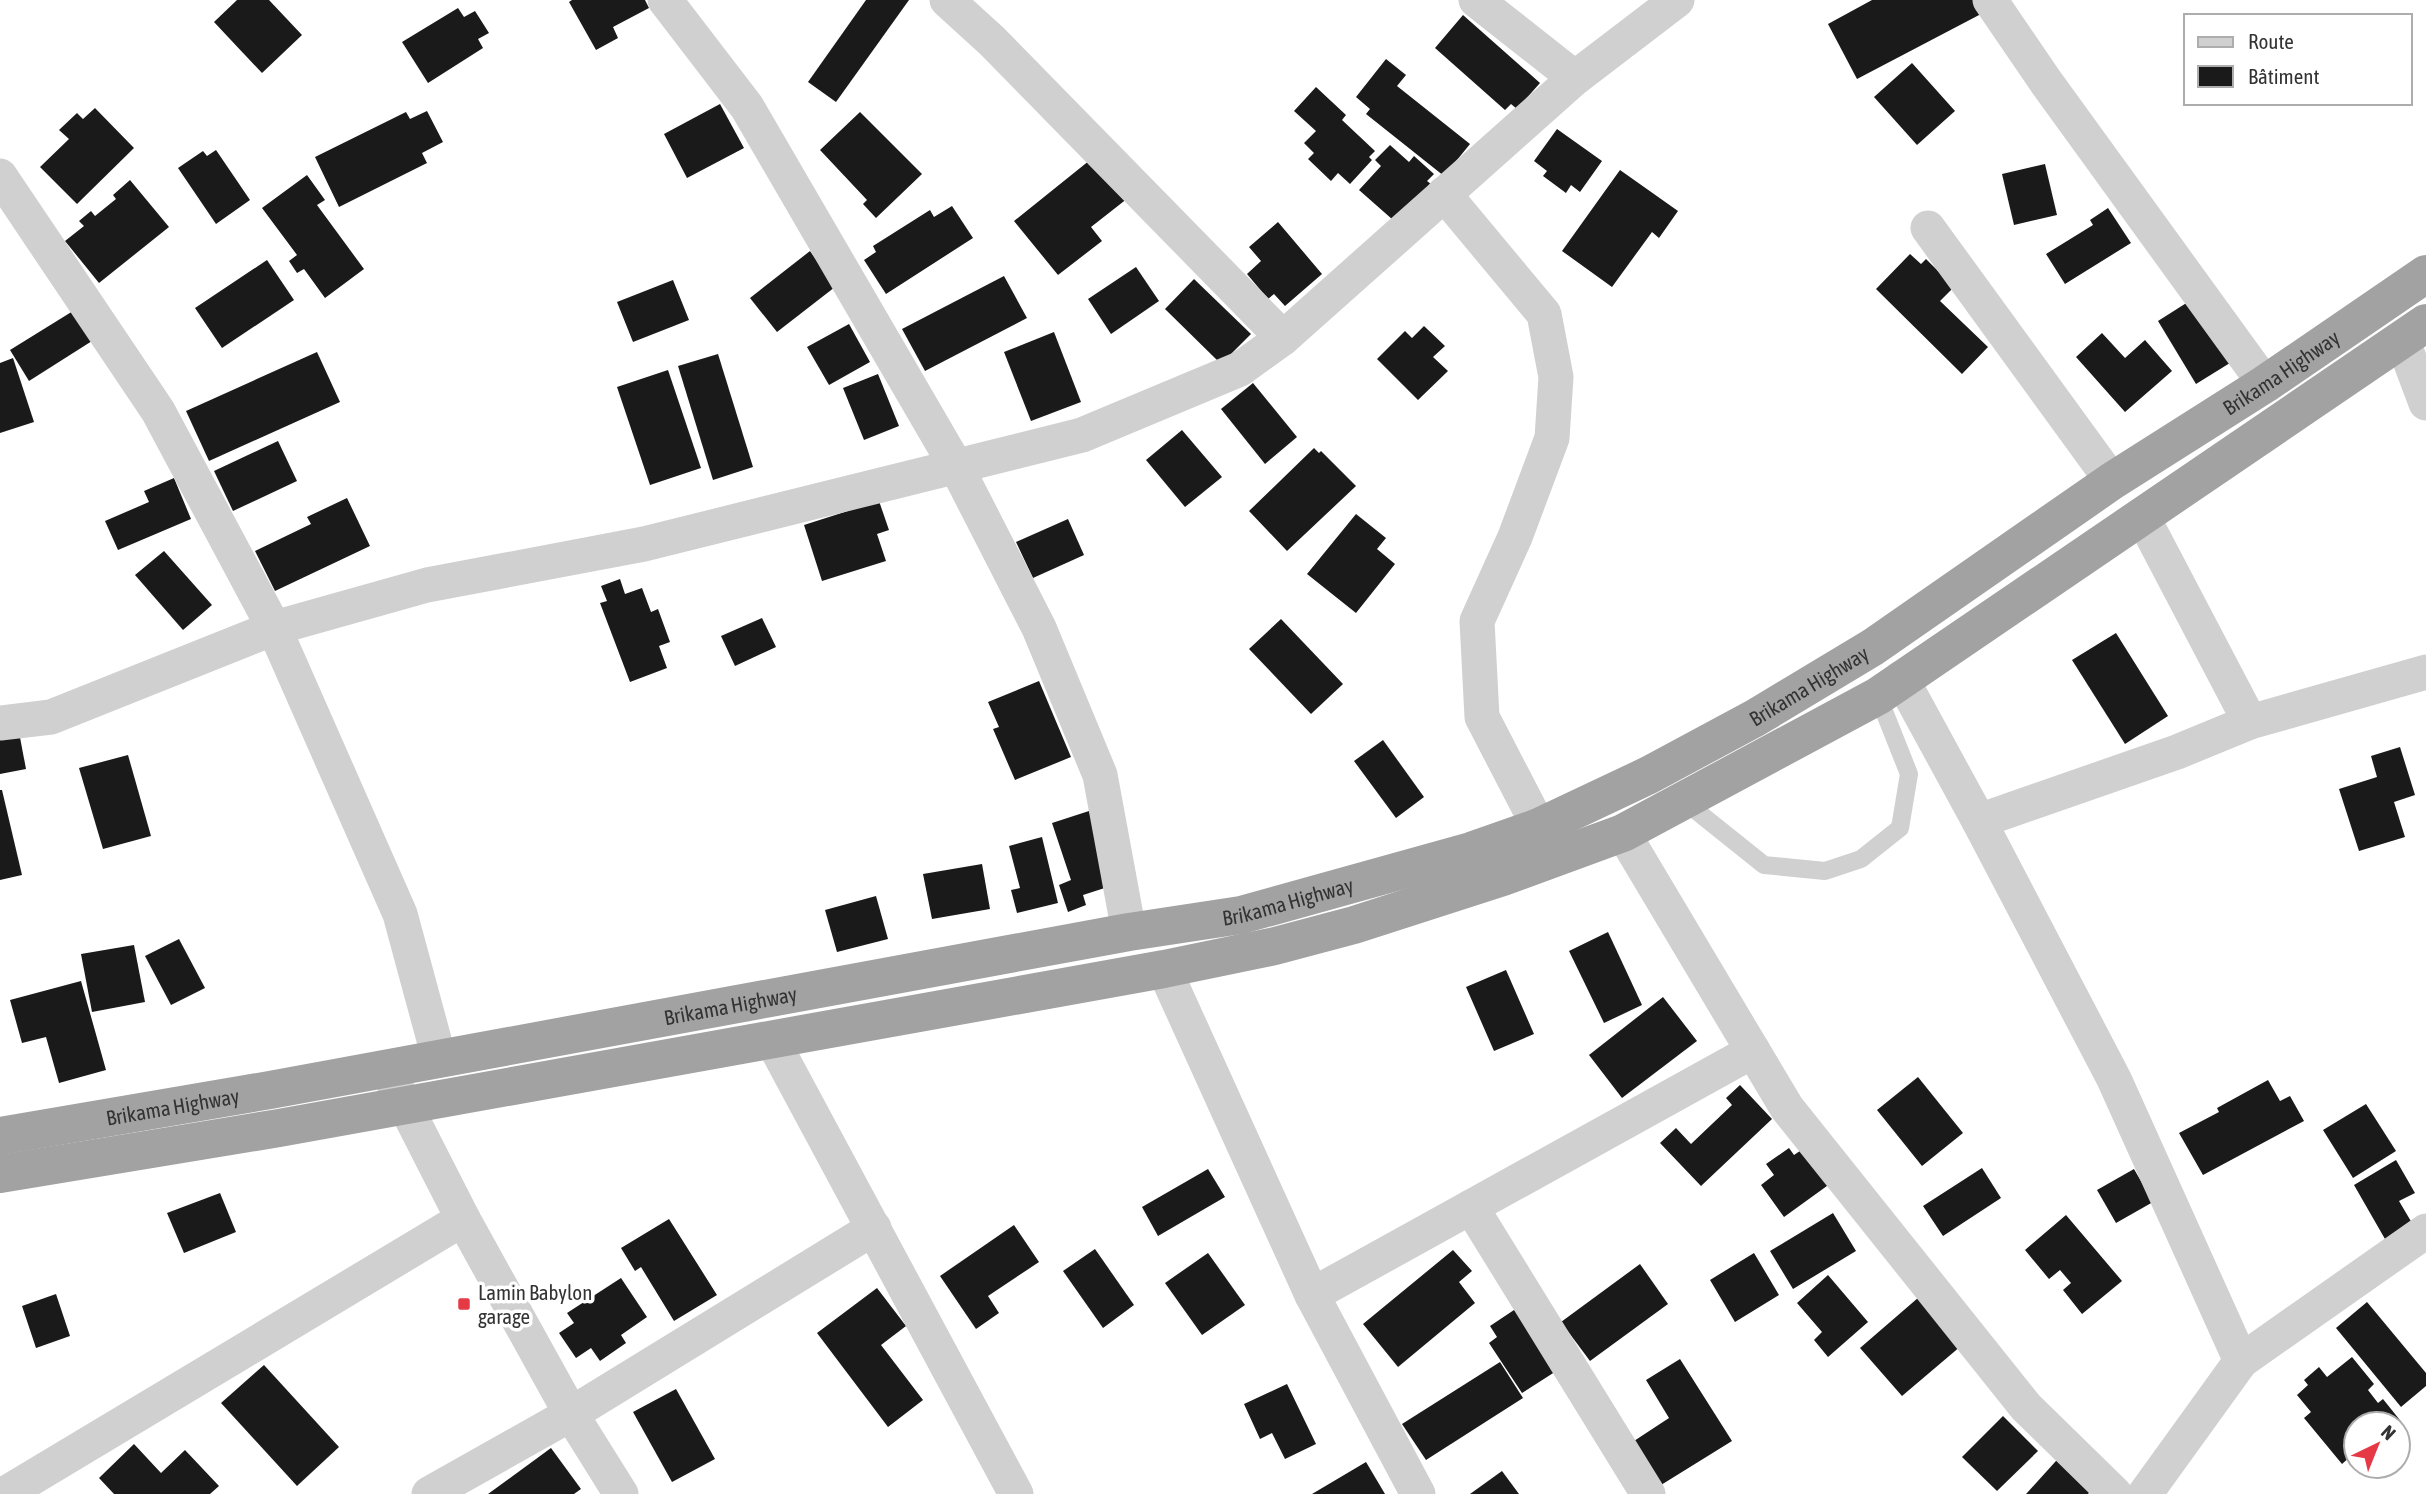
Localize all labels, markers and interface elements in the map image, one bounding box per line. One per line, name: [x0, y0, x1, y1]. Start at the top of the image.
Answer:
legend: [2184, 14, 2412, 105]
text: Route: [2248, 29, 2294, 53]
text: Bâtiment: [2248, 64, 2319, 88]
street label: Brikama Highway: [2218, 325, 2344, 420]
street label: Brikama Highway: [1745, 641, 1873, 731]
street label: Brikama Highway: [1220, 872, 1356, 930]
street label: Brikama Highway: [662, 981, 799, 1029]
street label: Brikama Highway: [104, 1083, 241, 1130]
place label: Lamin Babylon garage: [478, 1280, 592, 1328]
marker: Lamin Babylon garage: [456, 1296, 472, 1312]
north arrow: [2342, 1410, 2412, 1480]
text: N: [2377, 1421, 2400, 1444]

